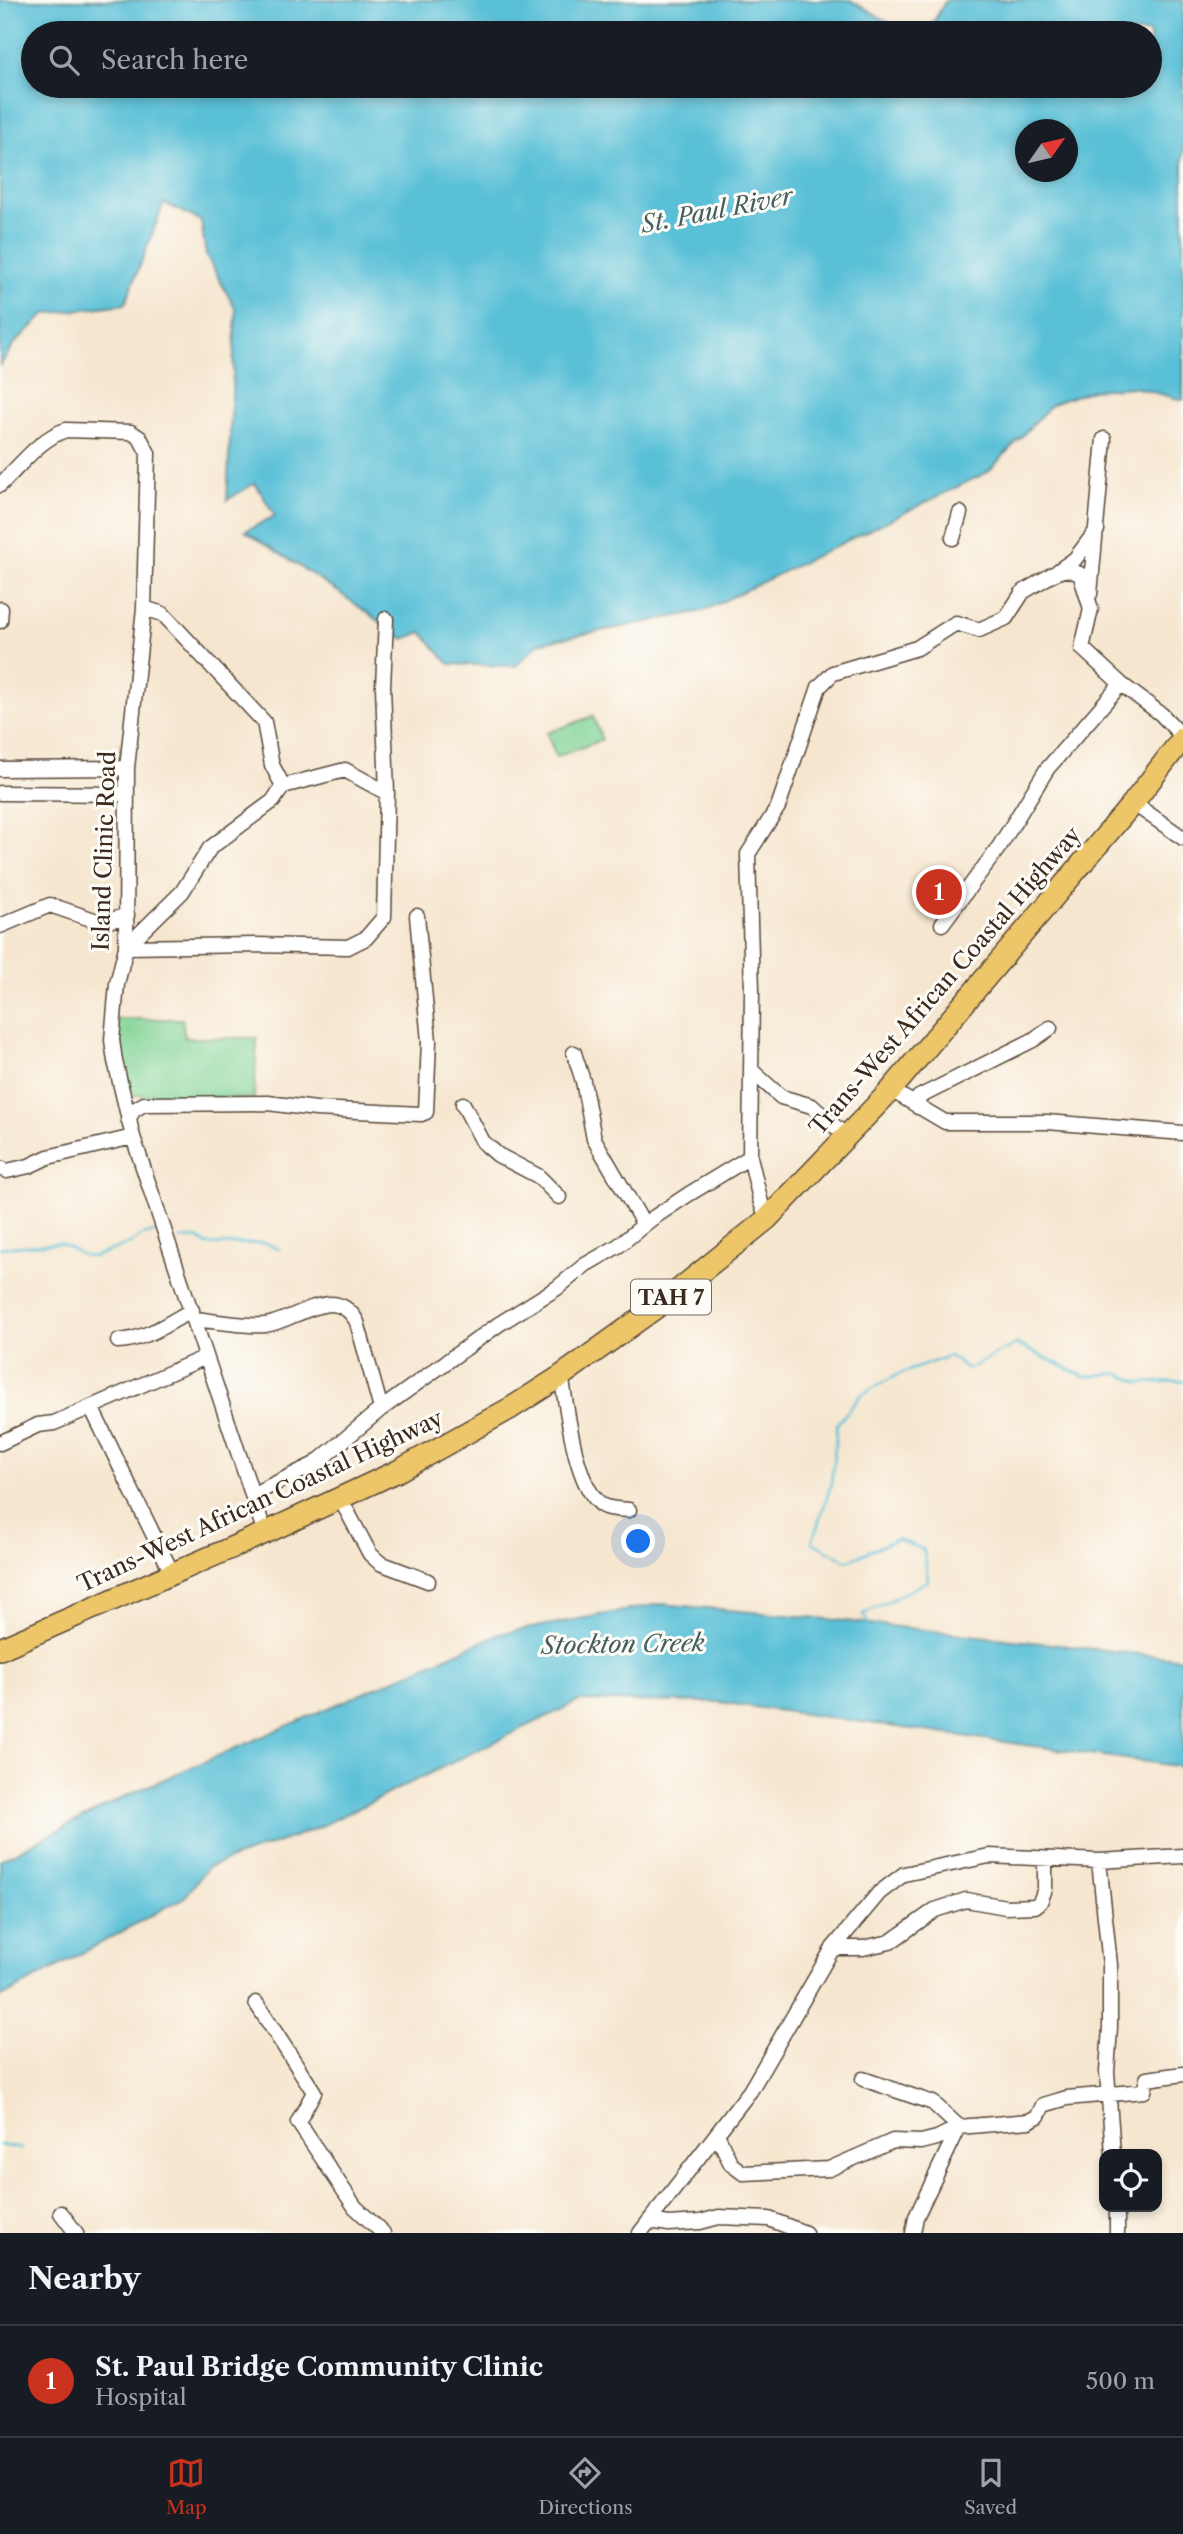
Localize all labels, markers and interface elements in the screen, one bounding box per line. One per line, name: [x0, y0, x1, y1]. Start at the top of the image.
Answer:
search box: [21, 21, 1162, 98]
icon: search: [45, 41, 83, 79]
text: Search here: [101, 44, 248, 76]
north arrow: [1015, 119, 1078, 182]
water label: St. Paul River: [637, 181, 797, 239]
street label: Island Clinic Road: [87, 751, 121, 951]
street label: Trans-West African Coastal Highway: [803, 821, 1087, 1141]
pin: 1: [916, 866, 962, 918]
road number: TAH 7: [631, 1280, 711, 1314]
street label: Trans-West African Coastal Highway: [73, 1404, 447, 1598]
your location: [621, 1524, 655, 1558]
water label: Stockton Creek: [539, 1628, 705, 1660]
map controls: [1099, 2149, 1162, 2212]
button: locate: [1099, 2149, 1162, 2212]
text: Nearby: [28, 2260, 141, 2297]
text: St. Paul Bridge Community Clinic: [95, 2351, 543, 2383]
text: 1: [46, 2367, 56, 2395]
text: 500 m: [1086, 2367, 1155, 2395]
text: Hospital: [95, 2383, 187, 2411]
tab: Map: [166, 2454, 207, 2519]
tab: Directions: [539, 2454, 632, 2519]
tab: Saved: [964, 2454, 1017, 2519]

